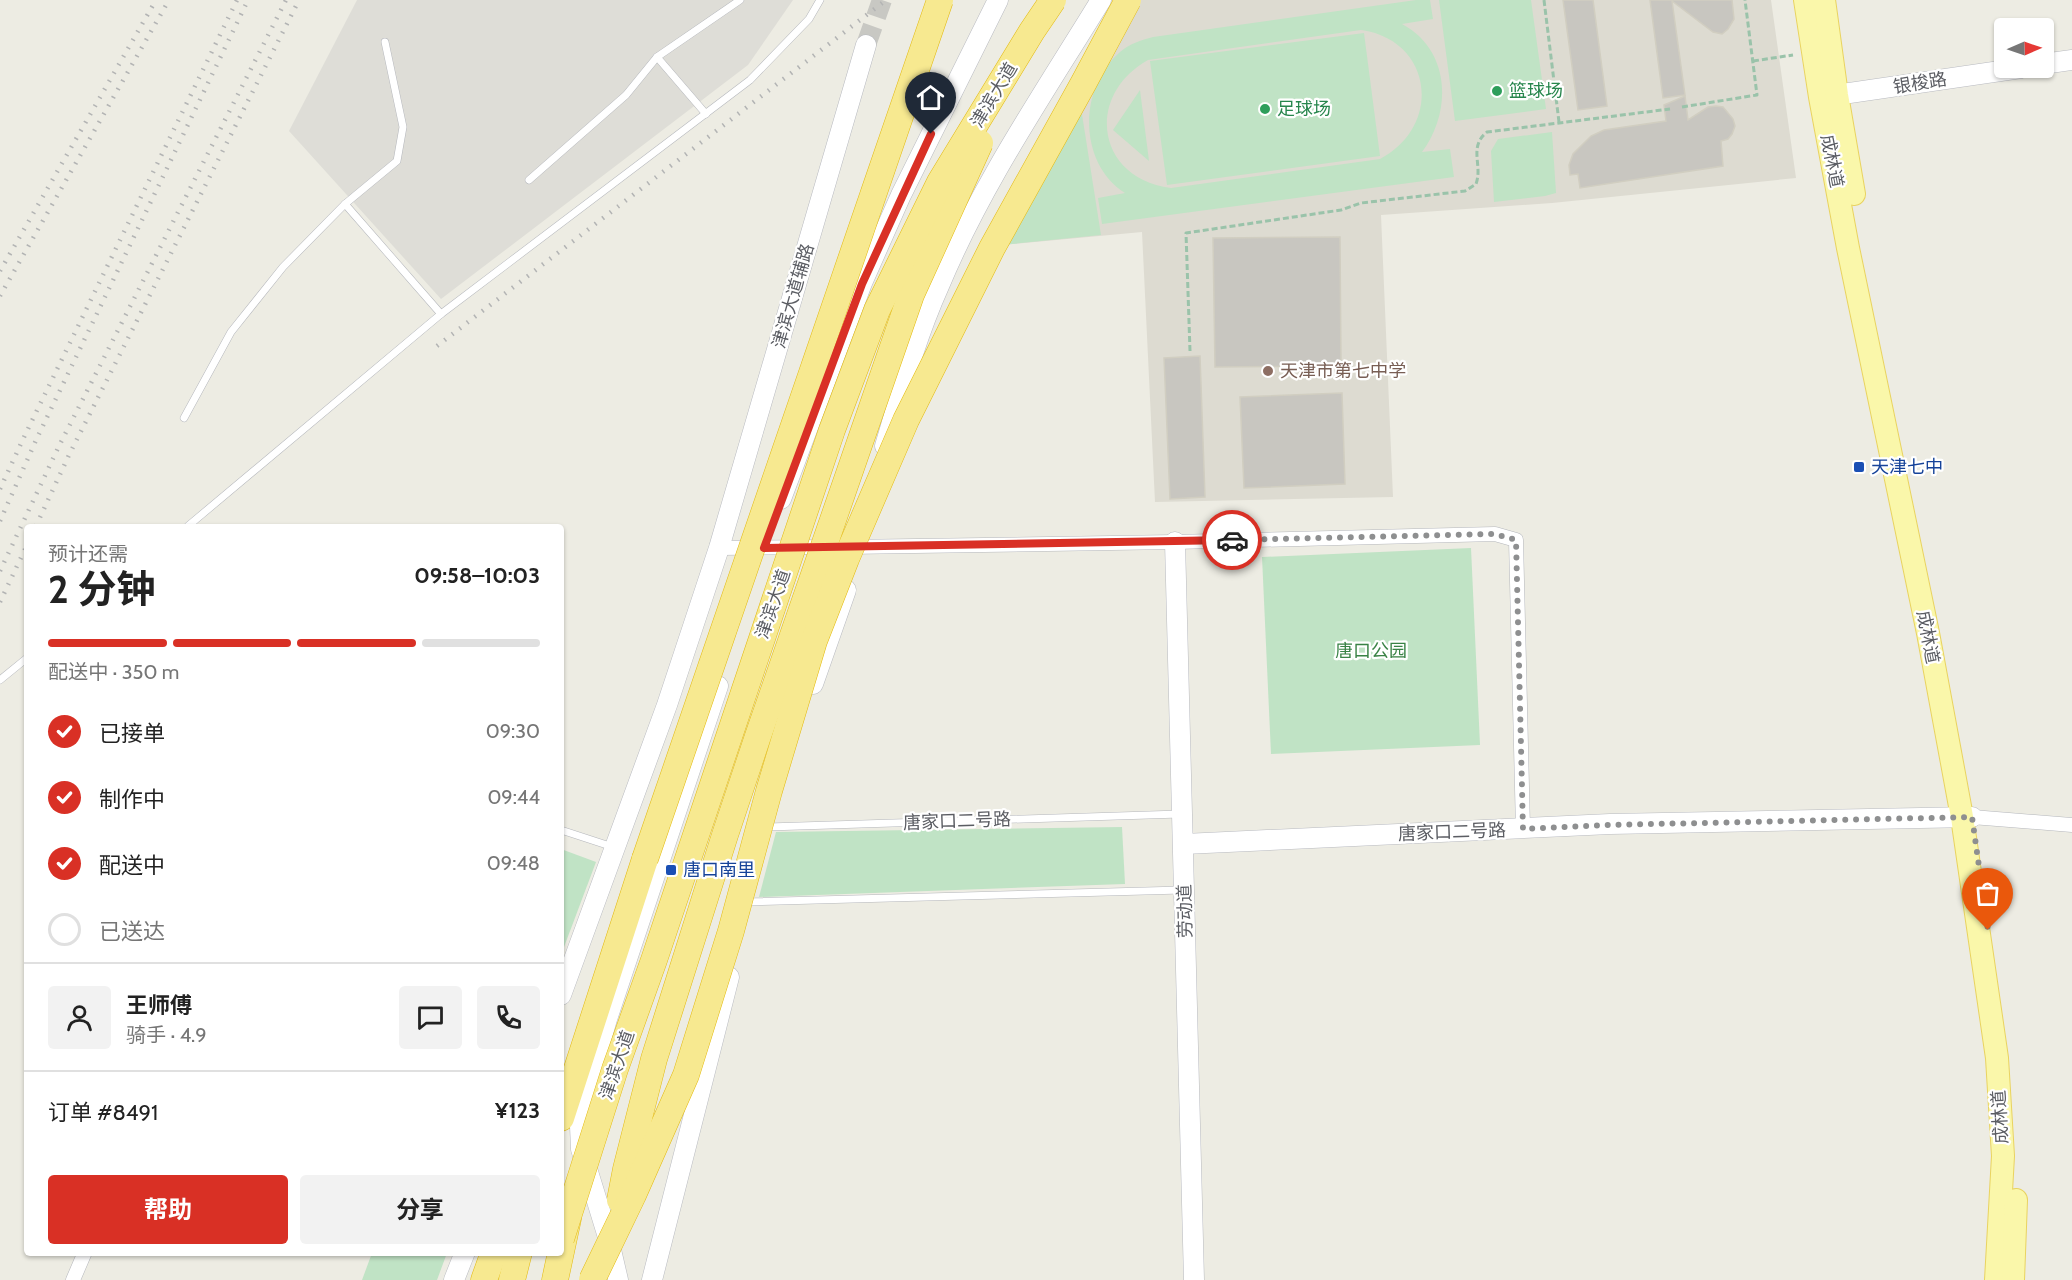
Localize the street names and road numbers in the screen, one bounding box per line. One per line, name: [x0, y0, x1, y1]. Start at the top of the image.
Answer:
street label: 津滨大道: [966, 58, 1022, 132]
street label: 银梭路: [1892, 68, 1948, 98]
street label: 成林道: [1816, 132, 1848, 190]
street label: 津滨大道辅路: [768, 241, 818, 351]
street label: 津滨大道: [751, 566, 795, 642]
street label: 成林道: [1912, 608, 1944, 666]
street label: 唐家口二号路: [903, 808, 1011, 834]
street label: 唐家口二号路: [1398, 819, 1506, 845]
street label: 劳动道: [1174, 884, 1196, 938]
street label: 津滨大道: [595, 1027, 639, 1103]
street label: 成林道: [1988, 1089, 2012, 1145]

